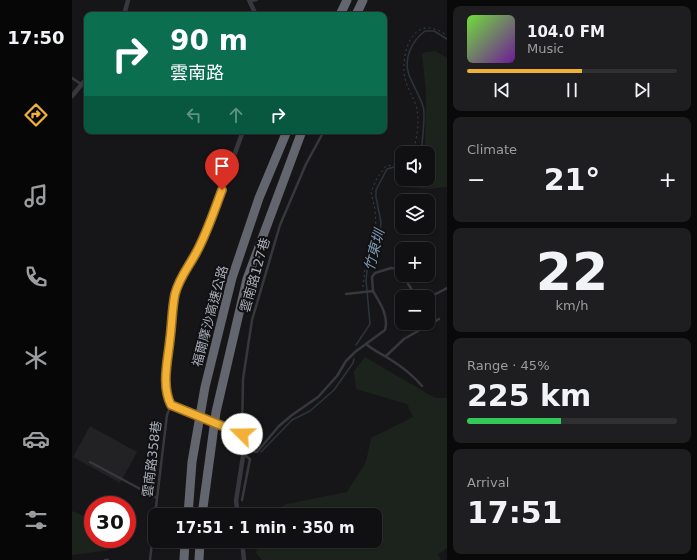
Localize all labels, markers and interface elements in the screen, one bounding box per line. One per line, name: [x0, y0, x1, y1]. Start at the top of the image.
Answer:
text: 104.0 FM: [527, 23, 605, 41]
text: 90 m: [170, 24, 248, 57]
text: 17:50: [7, 27, 65, 48]
icon: right: [104, 28, 156, 80]
text: Music: [527, 41, 564, 56]
text: 雲南路: [170, 62, 224, 83]
icon: previous: [491, 79, 513, 101]
icon: pause: [561, 79, 583, 101]
icon: next: [631, 79, 653, 101]
icon: directions: [22, 101, 50, 129]
icon: left: [183, 104, 205, 126]
icon: ahead: [225, 104, 247, 126]
icon: right: [267, 104, 289, 126]
text: Climate: [467, 142, 517, 157]
map controls: [395, 146, 435, 330]
button: sound: [395, 146, 435, 186]
pin: [205, 149, 239, 190]
icon: arrive: [211, 155, 233, 177]
text: 21°: [544, 162, 600, 197]
text: −: [467, 167, 485, 192]
text: +: [659, 167, 677, 192]
icon: music: [22, 182, 50, 210]
button: layers: [395, 194, 435, 234]
water label: 竹東圳: [361, 226, 388, 272]
street label: 雲南路127巷: [237, 236, 273, 314]
button: +: [395, 242, 435, 282]
text: 22: [536, 242, 608, 302]
icon: phone: [22, 263, 50, 291]
street label: 福爾摩沙高速公路: [189, 264, 231, 368]
button: −: [395, 290, 435, 330]
text: km/h: [556, 298, 588, 313]
icon: climate: [22, 344, 50, 372]
text: Range · 45%: [467, 358, 550, 373]
text: 225 km: [467, 378, 591, 413]
position arrow: [221, 413, 263, 455]
street label: 雲南路358巷: [140, 420, 164, 498]
icon: car: [22, 425, 50, 453]
text: Arrival: [467, 475, 509, 490]
text: 17:51: [467, 495, 563, 530]
speed limit sign: 30: [84, 496, 136, 548]
icon: filters: [22, 506, 50, 534]
text: 17:51 · 1 min · 350 m: [175, 519, 355, 537]

